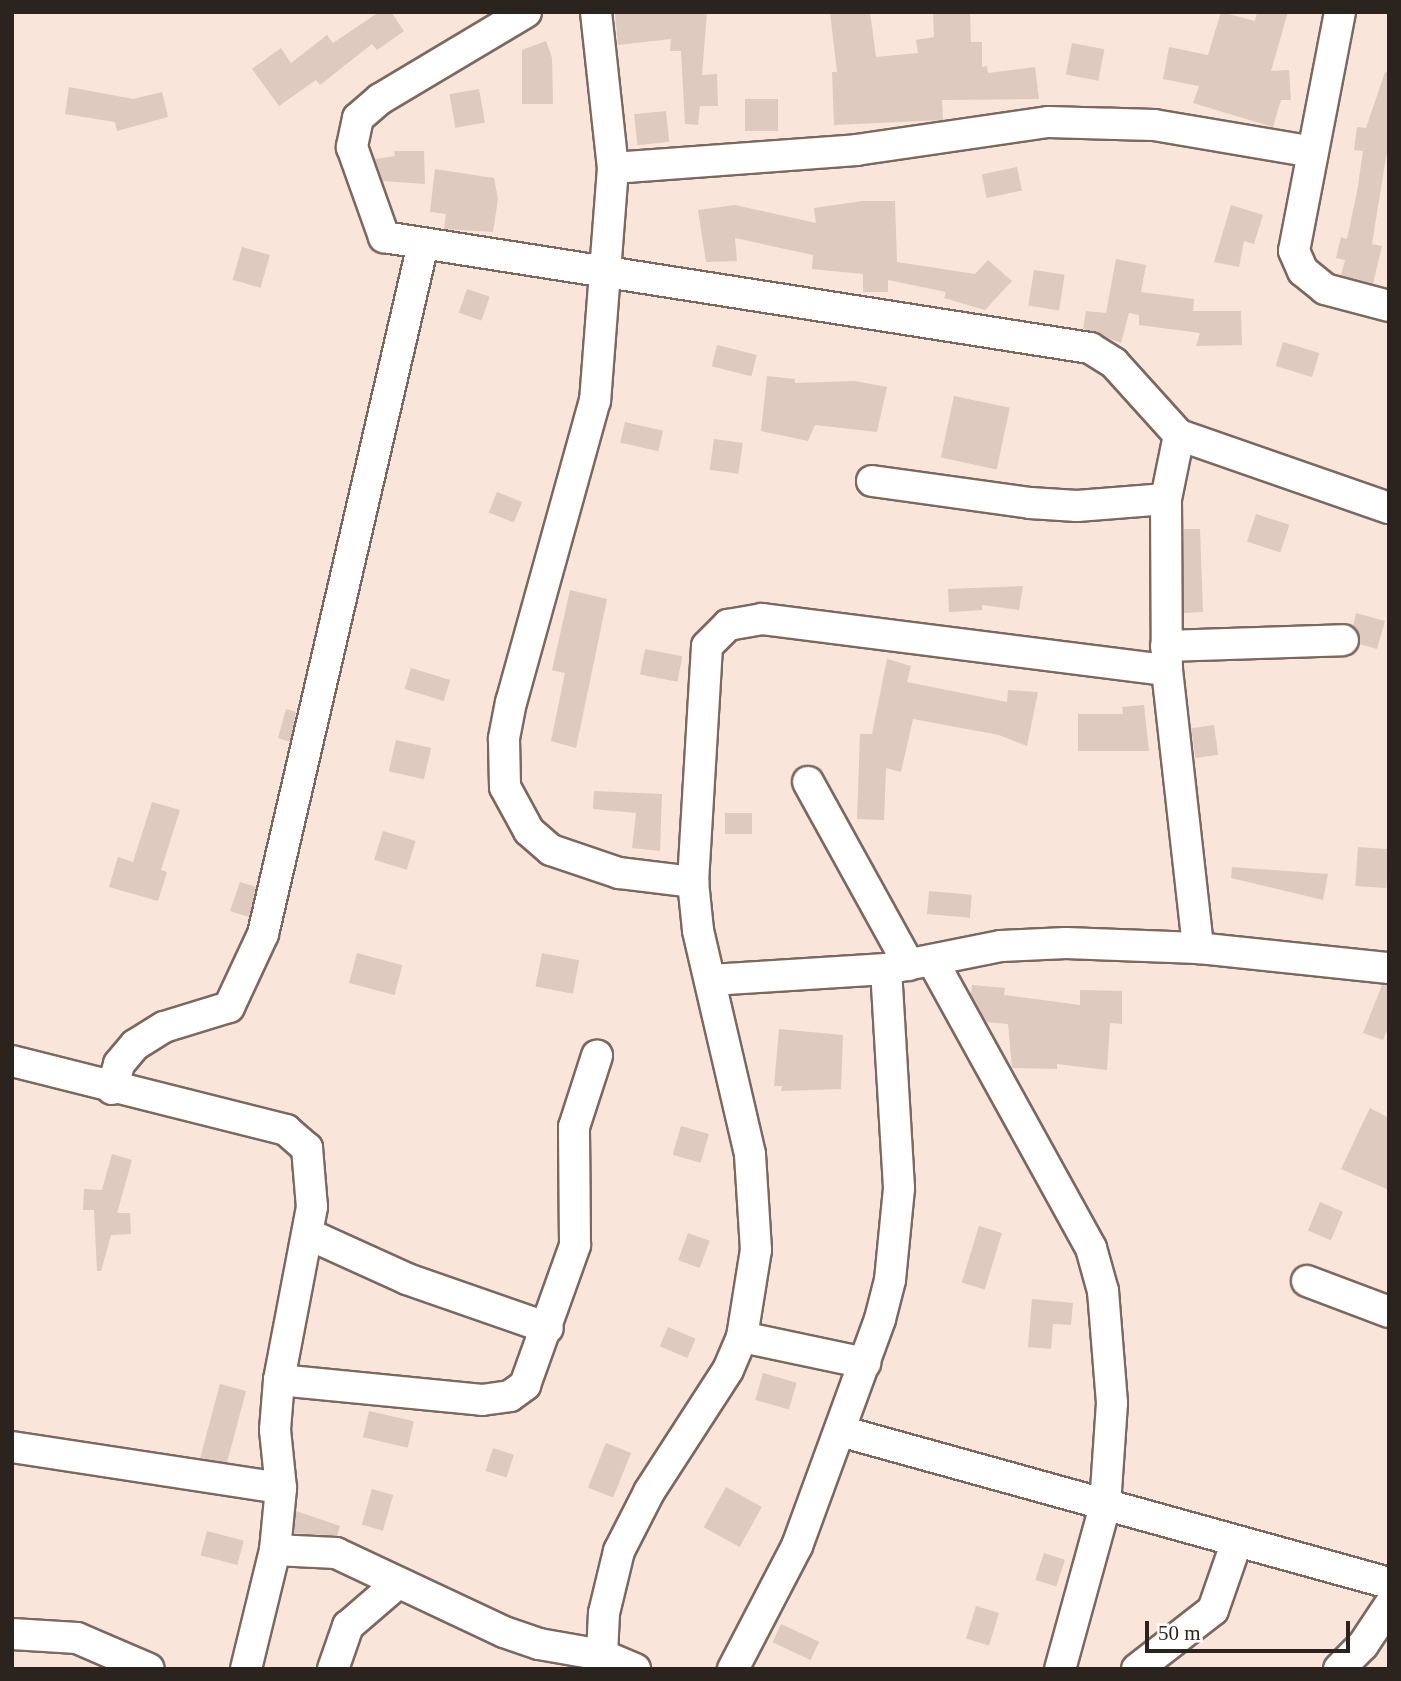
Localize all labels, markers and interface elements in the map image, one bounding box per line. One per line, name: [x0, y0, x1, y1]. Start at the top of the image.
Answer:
scale bar: [1149, 1608, 1354, 1652]
text: 50 m: [1158, 1621, 1201, 1645]

